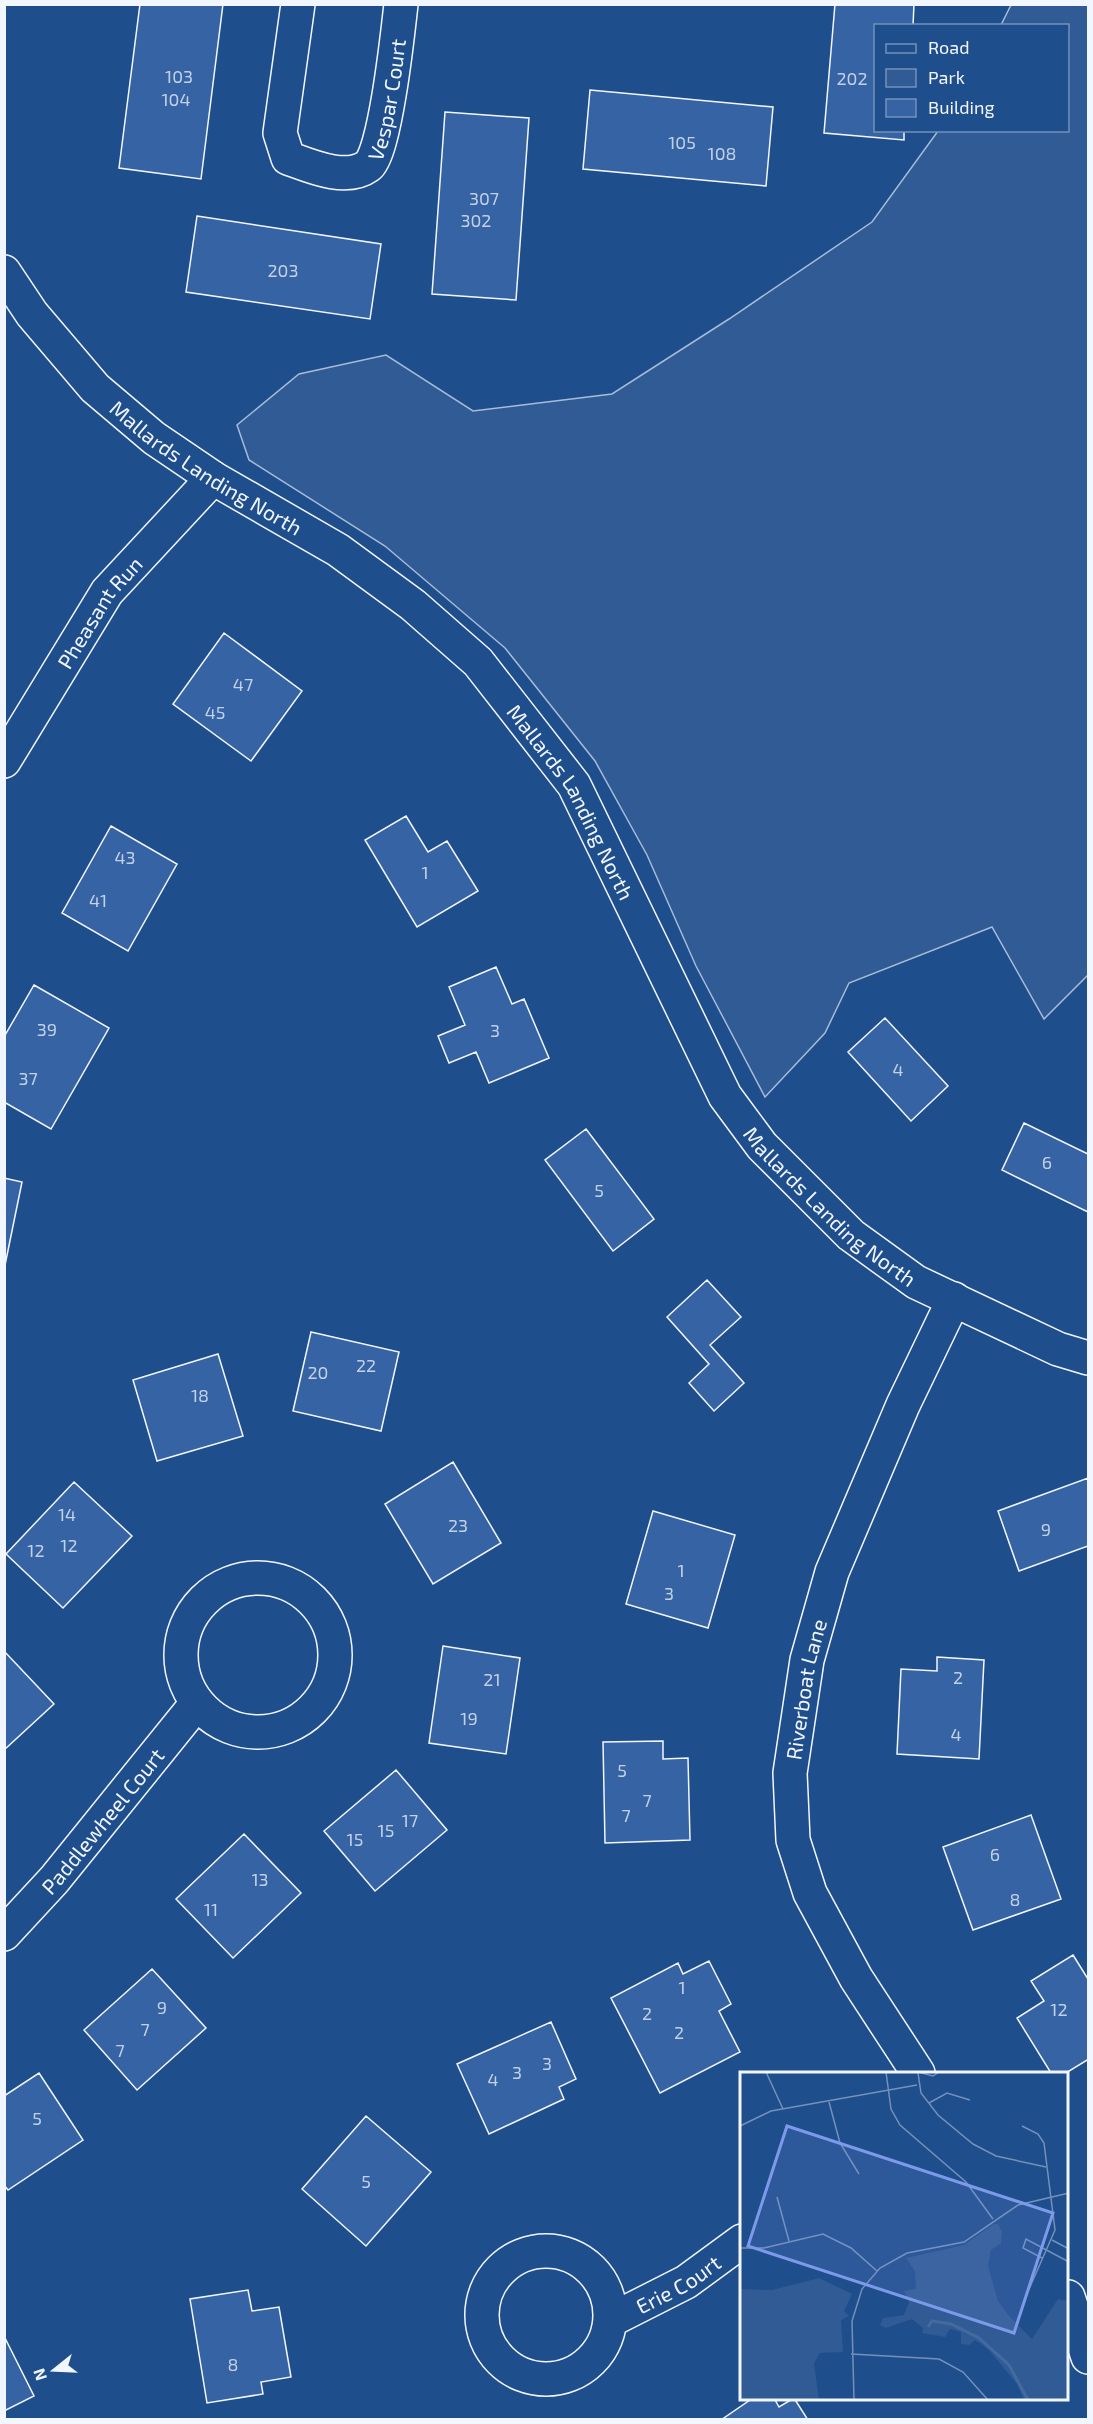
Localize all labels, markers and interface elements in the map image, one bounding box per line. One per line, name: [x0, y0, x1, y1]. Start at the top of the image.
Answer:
legend: [874, 24, 1069, 132]
text: Road: [928, 36, 969, 58]
street label: Vespar Court: [362, 37, 409, 164]
house number: 103: [165, 65, 193, 87]
text: Park: [928, 66, 965, 88]
house number: 202: [836, 67, 868, 89]
house number: 104: [161, 88, 191, 110]
text: Building: [928, 96, 995, 118]
house number: 105: [668, 131, 696, 153]
house number: 108: [708, 142, 736, 164]
house number: 307: [469, 187, 499, 209]
house number: 302: [461, 209, 491, 231]
house number: 203: [268, 259, 298, 281]
street label: Mallards Landing North: [106, 394, 307, 539]
street label: Pheasant Run: [51, 551, 147, 673]
house number: 47: [233, 673, 253, 695]
street label: Mallards Landing North: [503, 699, 640, 904]
house number: 45: [205, 701, 225, 723]
house number: 43: [114, 846, 136, 868]
house number: 1: [421, 861, 429, 883]
house number: 41: [89, 889, 107, 911]
house number: 39: [37, 1018, 57, 1040]
house number: 3: [490, 1019, 500, 1041]
house number: 4: [892, 1058, 904, 1080]
house number: 37: [18, 1067, 38, 1089]
street label: Mallards Landing North: [739, 1121, 921, 1291]
house number: 6: [1042, 1151, 1052, 1173]
house number: 5: [594, 1179, 604, 1201]
house number: 22: [356, 1354, 376, 1376]
house number: 20: [308, 1361, 328, 1383]
house number: 18: [191, 1384, 209, 1406]
house number: 14: [58, 1503, 76, 1525]
house number: 23: [448, 1514, 468, 1536]
house number: 9: [1041, 1518, 1051, 1540]
house number: 12: [60, 1534, 78, 1556]
house number: 12: [27, 1539, 45, 1561]
house number: 1: [677, 1559, 685, 1581]
house number: 3: [664, 1582, 674, 1604]
street label: Riverboat Lane: [780, 1616, 831, 1761]
house number: 2: [953, 1666, 963, 1688]
house number: 21: [483, 1668, 501, 1690]
house number: 19: [460, 1707, 478, 1729]
house number: 4: [950, 1723, 962, 1745]
street label: Paddlewheel Court: [35, 1743, 168, 1899]
house number: 5: [617, 1759, 627, 1781]
house number: 7: [642, 1789, 652, 1811]
house number: 7: [621, 1804, 631, 1826]
house number: 17: [402, 1809, 418, 1831]
house number: 15: [378, 1819, 394, 1841]
house number: 15: [347, 1828, 363, 1850]
house number: 6: [990, 1843, 1000, 1865]
house number: 13: [251, 1868, 269, 1890]
house number: 8: [1010, 1888, 1020, 1910]
house number: 11: [204, 1898, 218, 1920]
house number: 1: [678, 1976, 686, 1998]
house number: 9: [157, 1996, 167, 2018]
house number: 12: [1050, 1998, 1068, 2020]
house number: 2: [642, 2002, 652, 2024]
house number: 7: [140, 2018, 150, 2040]
house number: 2: [674, 2021, 684, 2043]
house number: 7: [115, 2039, 125, 2061]
house number: 3: [542, 2052, 552, 2074]
house number: 3: [512, 2061, 522, 2083]
house number: 4: [487, 2068, 499, 2090]
inset map: [740, 2072, 1069, 2400]
house number: 5: [32, 2107, 42, 2129]
house number: 5: [361, 2170, 371, 2192]
street label: Erie Court: [631, 2249, 725, 2318]
north arrow: [24, 2340, 84, 2400]
house number: 8: [228, 2353, 238, 2375]
text: N: [28, 2366, 50, 2383]

